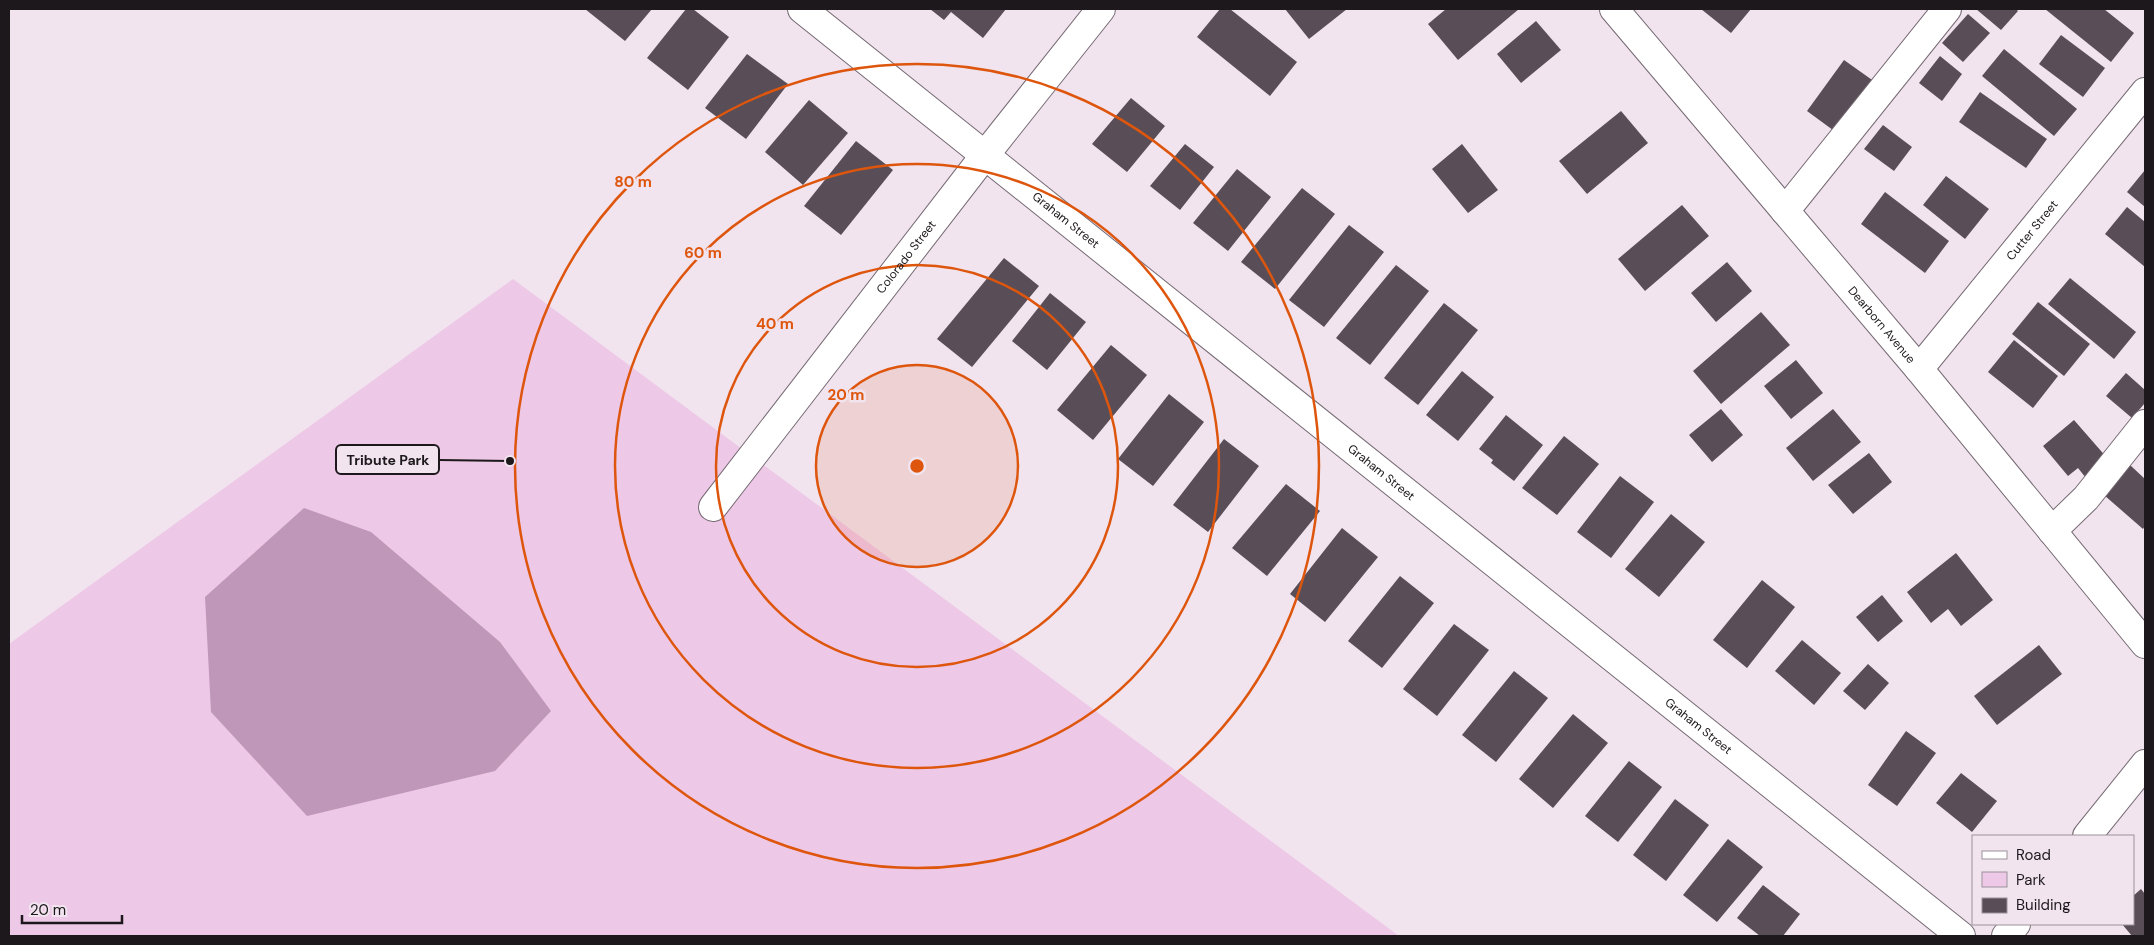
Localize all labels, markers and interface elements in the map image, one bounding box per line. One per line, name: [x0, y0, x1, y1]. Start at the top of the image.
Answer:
text: 80 m: [614, 172, 652, 192]
street label: Graham Street: [1029, 188, 1103, 252]
street label: Cutter Street: [2003, 197, 2062, 264]
street label: Colorado Street: [873, 217, 940, 297]
text: 60 m: [684, 243, 722, 263]
street label: Dearborn Avenue: [1844, 283, 1919, 367]
text: 40 m: [756, 314, 794, 334]
text: 20 m: [828, 385, 864, 405]
street label: Graham Street: [1345, 441, 1418, 504]
callout: Tribute Park: [336, 445, 439, 474]
text: Tribute Park: [347, 451, 429, 469]
centre of rings: [908, 457, 926, 475]
street label: Graham Street: [1662, 694, 1736, 758]
legend: [1972, 835, 2134, 925]
text: Road: [2016, 845, 2051, 865]
text: Park: [2016, 870, 2046, 890]
scale bar: [22, 892, 122, 924]
text: Building: [2016, 895, 2071, 915]
text: 20 m: [30, 900, 66, 920]

